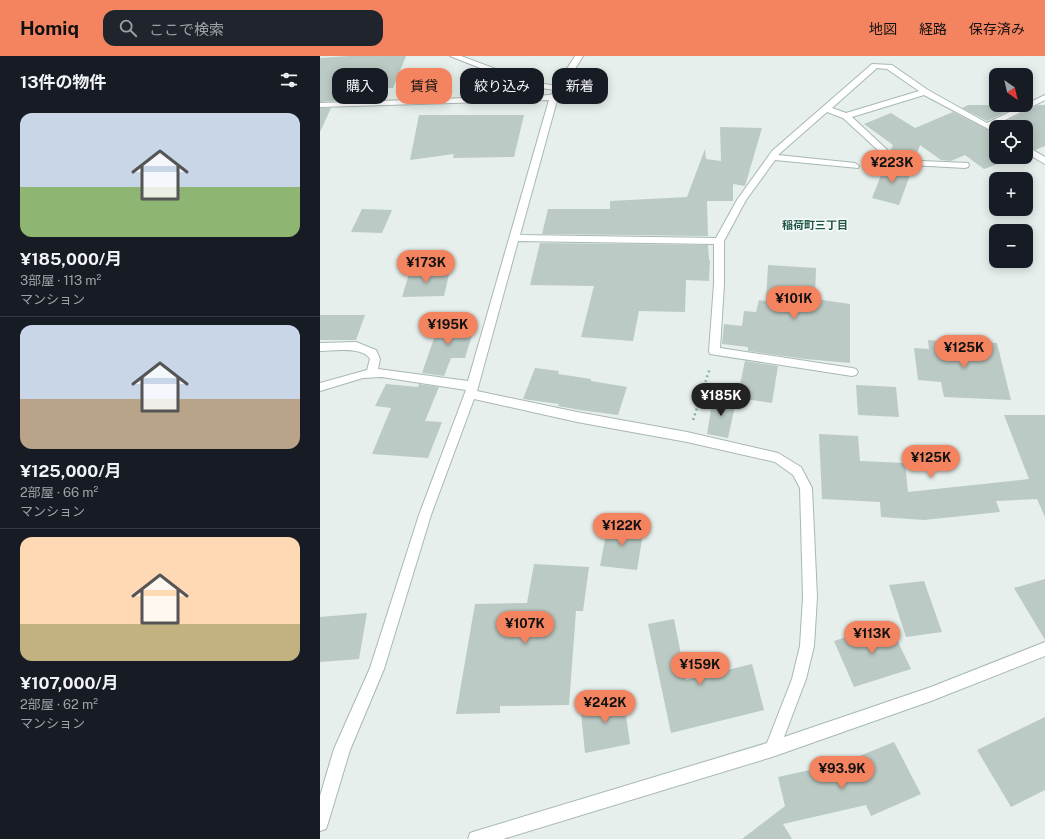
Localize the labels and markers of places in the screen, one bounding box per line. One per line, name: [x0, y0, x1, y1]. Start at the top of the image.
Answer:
pin: ¥223K: [864, 150, 920, 184]
pin: ¥173K: [398, 250, 454, 284]
pin: ¥101K: [766, 286, 822, 320]
pin: ¥195K: [420, 312, 476, 346]
pin: ¥125K: [936, 335, 992, 369]
pin: ¥185K: [693, 383, 749, 417]
pin: ¥125K: [903, 445, 959, 479]
pin: ¥122K: [594, 513, 650, 547]
pin: ¥107K: [497, 611, 553, 645]
pin: ¥113K: [844, 621, 900, 655]
pin: ¥159K: [672, 652, 728, 686]
pin: ¥242K: [577, 690, 633, 724]
pin: ¥93.9K: [809, 756, 875, 790]

